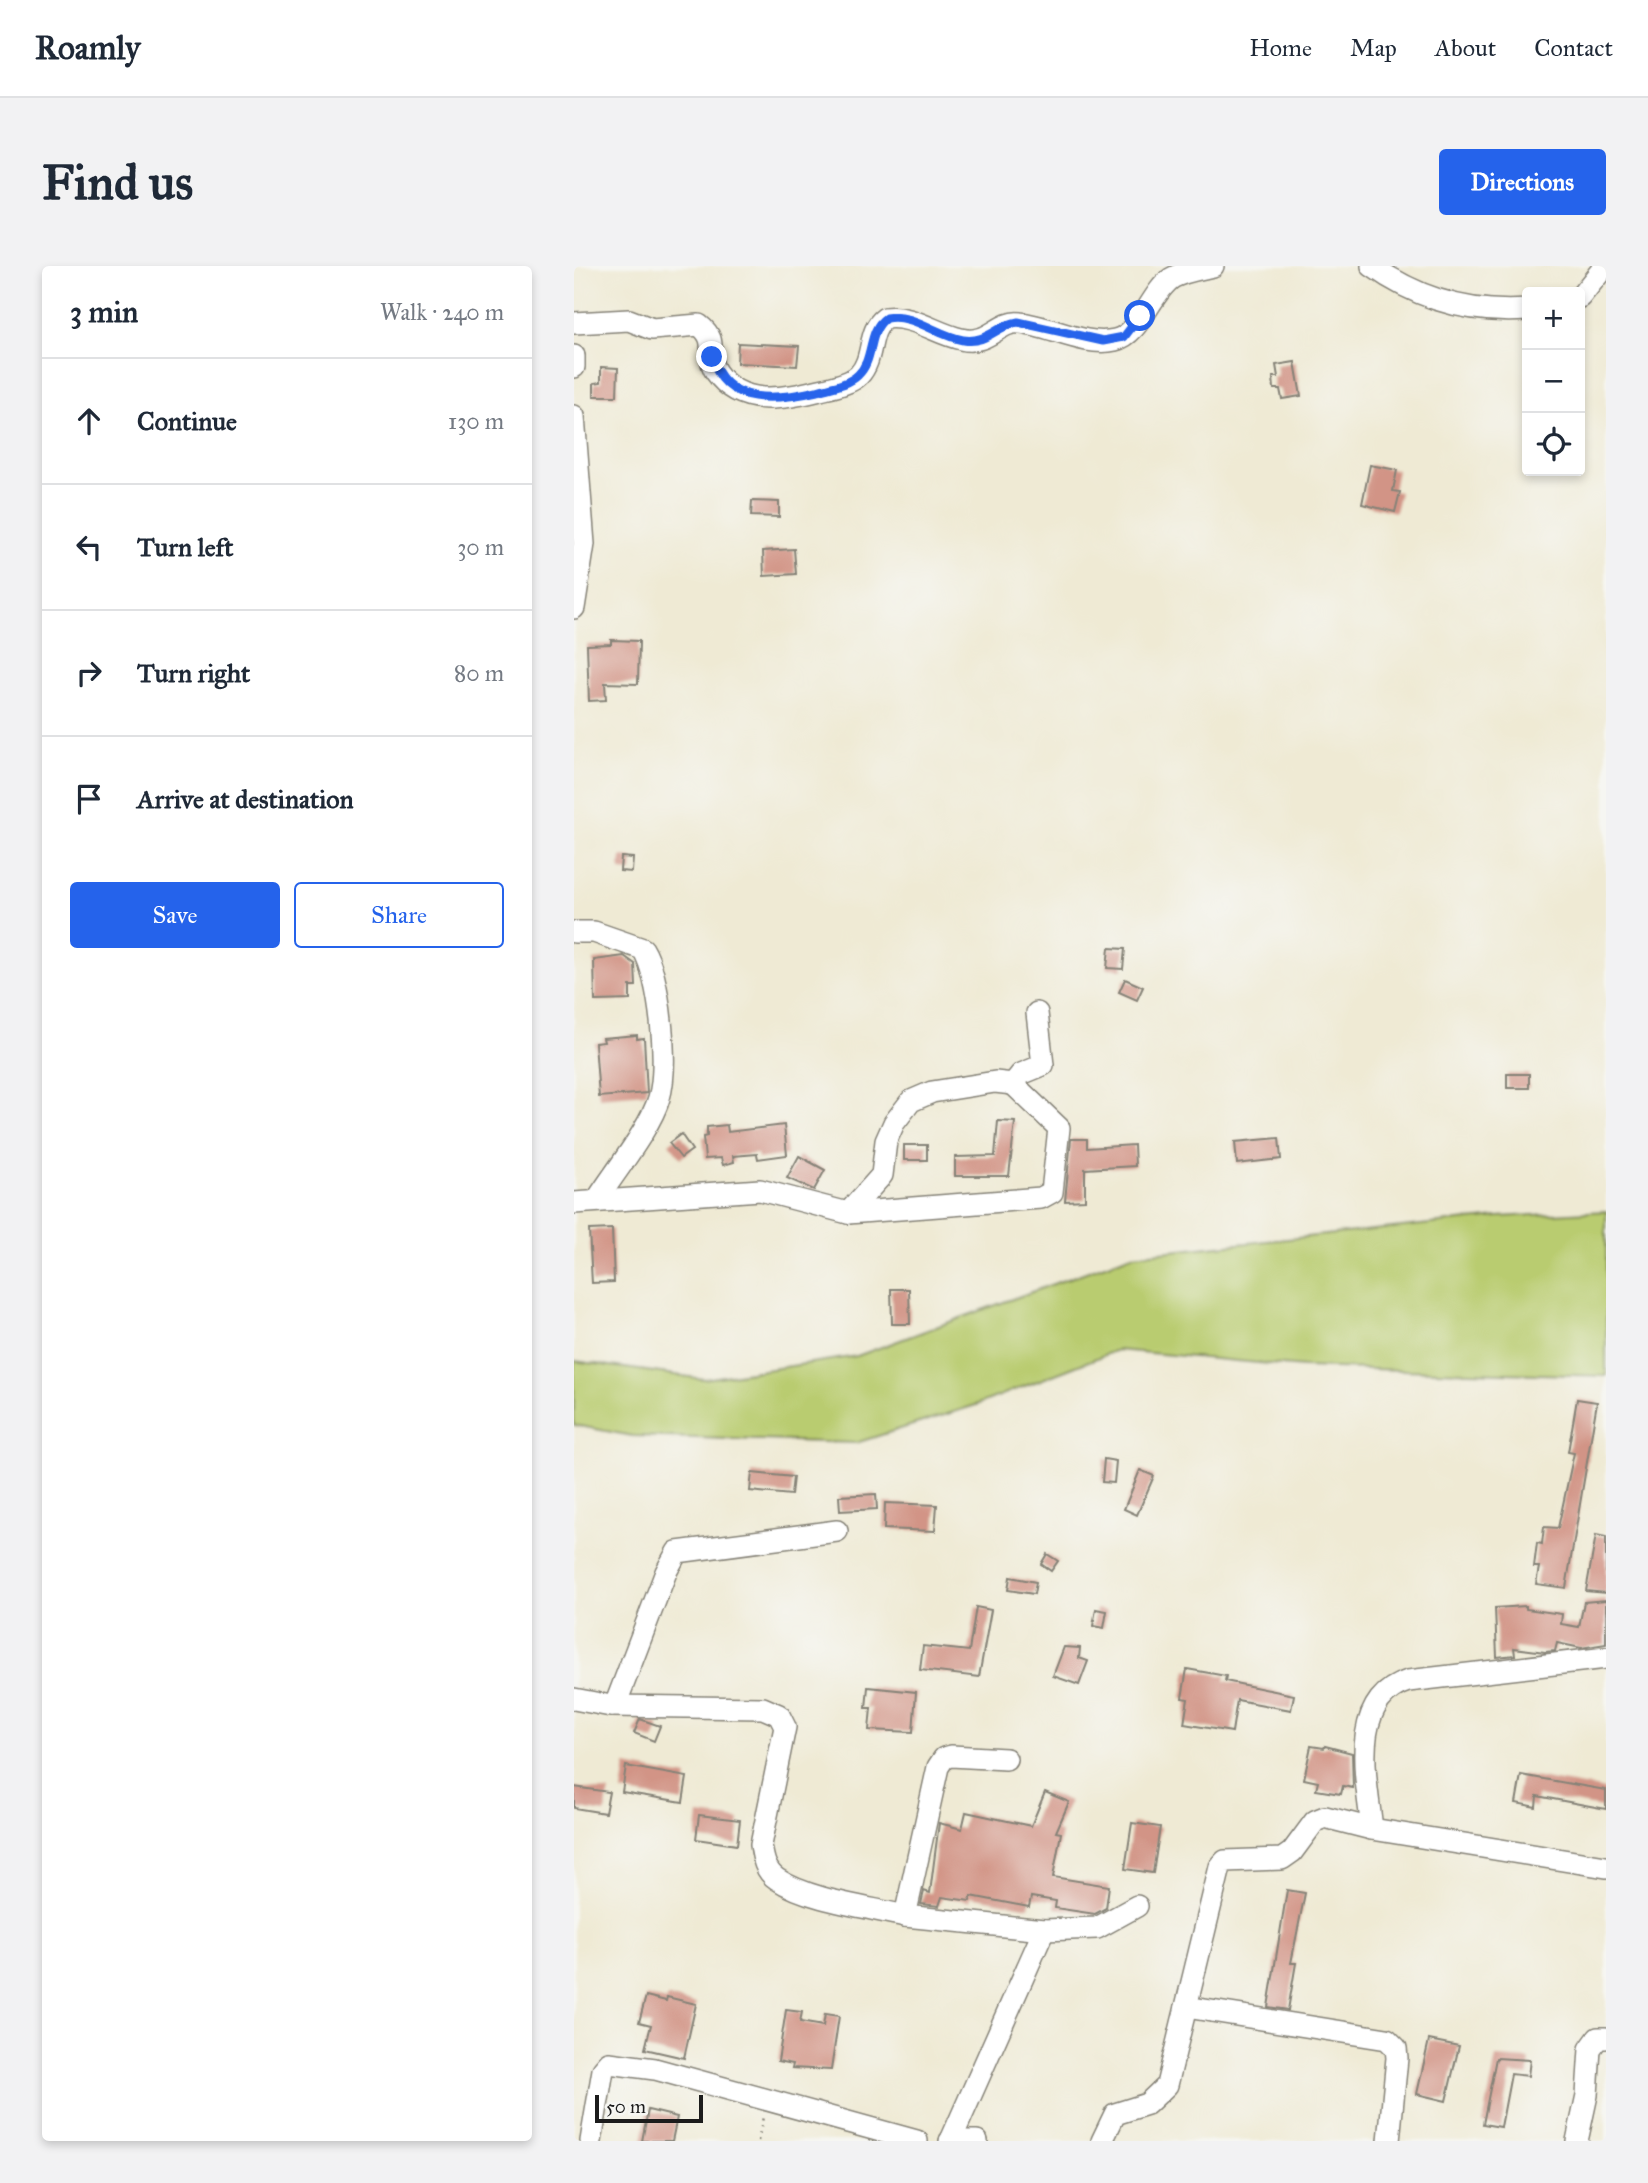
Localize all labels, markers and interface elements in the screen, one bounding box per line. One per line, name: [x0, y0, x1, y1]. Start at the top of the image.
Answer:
text: Roamly: [35, 28, 140, 68]
text: Home: [1249, 33, 1312, 63]
text: Map: [1350, 33, 1397, 63]
text: About: [1435, 33, 1496, 63]
text: Contact: [1534, 33, 1613, 63]
button: Directions: [1439, 149, 1606, 215]
text: Find us: [42, 153, 193, 212]
map controls: [1522, 287, 1585, 476]
button: +: [1522, 287, 1585, 350]
text: 3 min: [70, 294, 138, 330]
text: Walk · 240 m: [380, 298, 504, 326]
route start: [1124, 300, 1155, 331]
route end: [696, 341, 727, 372]
button: −: [1522, 350, 1585, 413]
icon: ahead: [70, 402, 108, 440]
text: Continue: [137, 405, 237, 437]
text: 130 m: [448, 407, 504, 435]
button: locate: [1522, 413, 1585, 476]
icon: left: [70, 528, 108, 566]
text: Turn left: [137, 531, 233, 563]
text: 30 m: [457, 533, 504, 561]
icon: right: [70, 654, 108, 692]
text: Turn right: [137, 657, 250, 689]
text: 80 m: [454, 659, 504, 687]
icon: arrive: [70, 780, 108, 818]
text: Arrive at destination: [137, 783, 354, 815]
button: Save: [70, 882, 280, 948]
button: Share: [294, 882, 504, 948]
scale bar: [595, 2092, 704, 2124]
text: 50 m: [606, 2095, 646, 2118]

